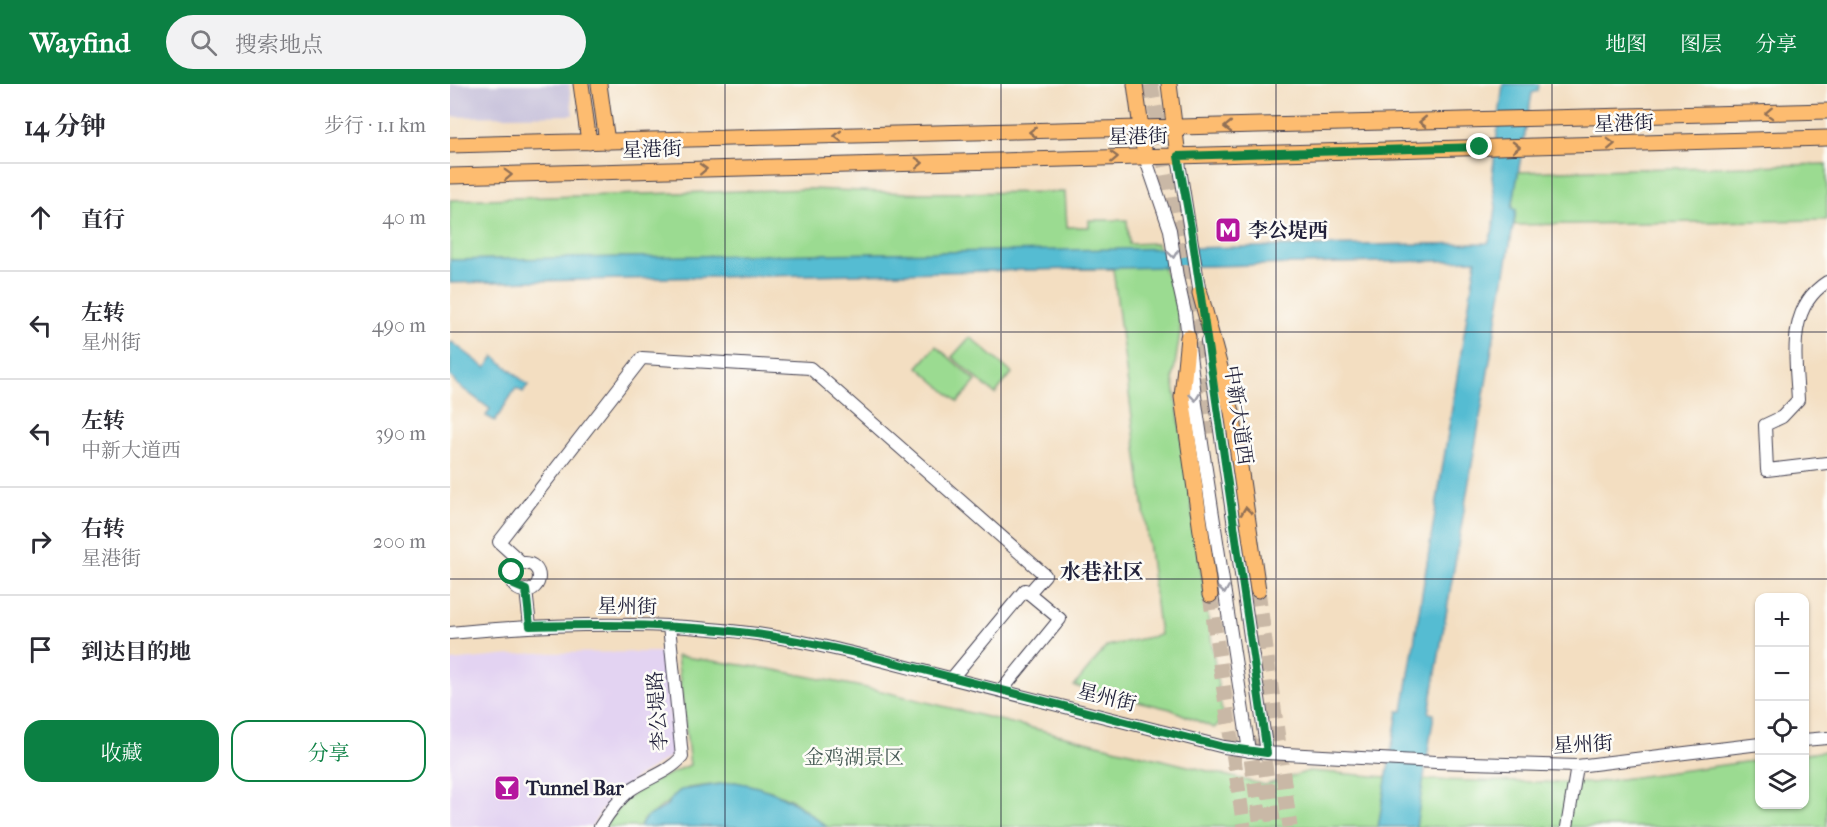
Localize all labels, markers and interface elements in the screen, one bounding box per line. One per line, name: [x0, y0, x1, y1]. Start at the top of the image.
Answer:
search box: [166, 15, 586, 69]
text: Wayfind: [30, 26, 130, 59]
icon: search: [187, 26, 220, 59]
text: 搜索地点: [235, 32, 323, 58]
text: 地图: [1605, 32, 1647, 56]
text: 图层: [1680, 32, 1722, 56]
text: 分享: [1755, 32, 1797, 56]
one-way arrow: [1764, 107, 1773, 119]
text: 14 分钟: [24, 111, 106, 142]
street label: 星港街: [1594, 111, 1654, 136]
text: 步行 · 1.1 km: [324, 114, 426, 137]
one-way arrow: [1418, 116, 1427, 129]
one-way arrow: [1223, 121, 1232, 133]
street label: 星港街: [1108, 124, 1168, 149]
one-way arrow: [1028, 125, 1037, 138]
one-way arrow: [833, 130, 842, 143]
route end: [1466, 133, 1492, 159]
street label: 星港街: [622, 137, 682, 162]
one-way arrow: [1607, 138, 1616, 150]
one-way arrow: [1512, 140, 1521, 153]
one-way arrow: [1110, 151, 1119, 164]
one-way arrow: [915, 157, 924, 169]
one-way arrow: [699, 163, 708, 175]
one-way arrow: [504, 168, 513, 181]
icon: ahead: [24, 201, 57, 234]
text: 40 m: [382, 206, 426, 229]
text: 直行: [81, 207, 125, 233]
metro station icon: 李公堤西: [1213, 215, 1243, 245]
place label: 李公堤西: [1248, 219, 1328, 242]
one-way arrow: [1167, 249, 1179, 258]
text: 左转: [81, 300, 125, 326]
icon: left: [24, 309, 57, 342]
text: 490 m: [372, 314, 426, 337]
text: 星州街: [81, 331, 141, 354]
street label: 中新大道西: [1220, 364, 1257, 466]
one-way arrow: [1188, 392, 1201, 401]
text: 左转: [81, 408, 125, 434]
icon: left: [24, 417, 57, 450]
text: 390 m: [375, 422, 426, 445]
text: 中新大道西: [81, 439, 181, 462]
one-way arrow: [1241, 506, 1253, 516]
text: 右转: [81, 516, 125, 542]
icon: right: [24, 525, 57, 558]
text: 200 m: [373, 530, 426, 553]
text: 星港街: [81, 547, 141, 570]
route start: [498, 558, 524, 584]
district label: 水巷社区: [1060, 560, 1144, 584]
one-way arrow: [1218, 585, 1230, 594]
map controls: [1755, 593, 1809, 809]
button: +: [1755, 593, 1809, 647]
street label: 星州街: [597, 594, 657, 619]
icon: arrive: [24, 633, 57, 666]
text: 到达目的地: [81, 639, 191, 665]
button: −: [1755, 647, 1809, 701]
street label: 李公堤路: [643, 670, 672, 752]
street label: 星州街: [1075, 679, 1139, 716]
button: locate: [1755, 701, 1809, 755]
button: 收藏: [24, 720, 219, 782]
button: 分享: [231, 720, 426, 782]
street label: 星州街: [1552, 731, 1614, 758]
park label: 金鸡湖景区: [804, 746, 904, 769]
button: layers: [1755, 755, 1809, 809]
bar icon: Tunnel Bar: [492, 773, 522, 803]
place label: Tunnel Bar: [525, 777, 624, 800]

